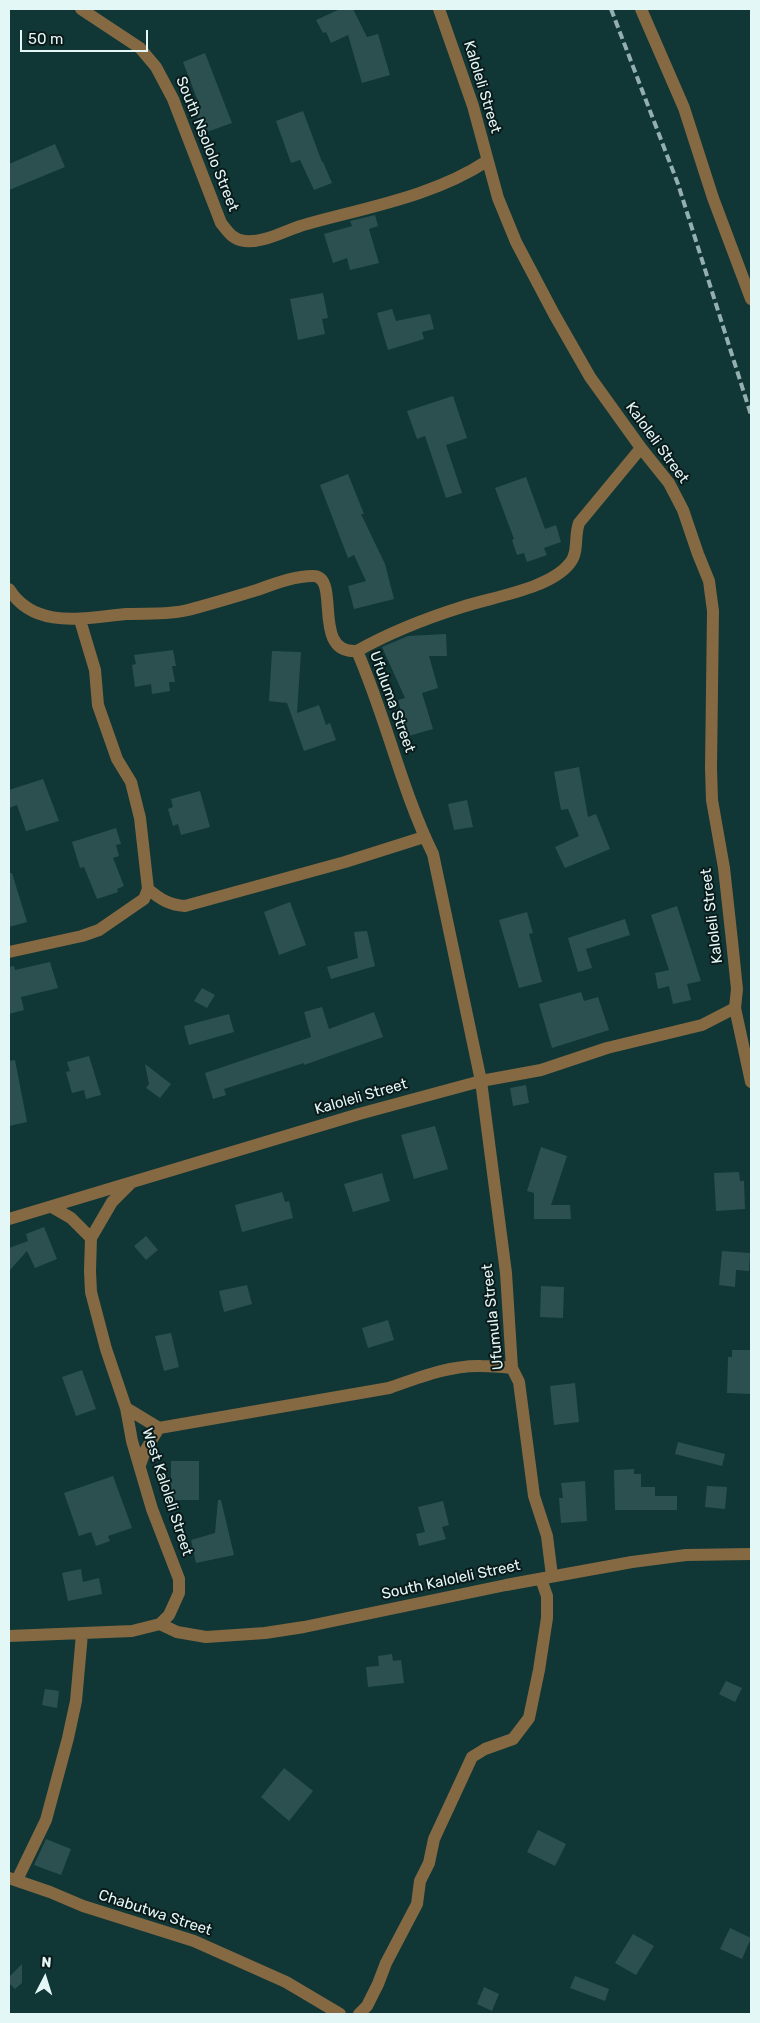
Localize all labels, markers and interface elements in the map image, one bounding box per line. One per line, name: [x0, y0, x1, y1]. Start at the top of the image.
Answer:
scale bar: [22, 20, 150, 52]
text: 50 m: [28, 30, 63, 48]
street label: Kaloleli Street: [459, 39, 505, 135]
street label: South Nsololo Street: [172, 74, 242, 214]
street label: Kaloleli Street: [622, 399, 692, 487]
street label: Ufuluma Street: [365, 649, 419, 755]
street label: Kaloleli Street: [697, 867, 727, 965]
street label: Kaloleli Street: [312, 1075, 410, 1119]
street label: Ufumula Street: [478, 1263, 508, 1371]
street label: West Kaloleli Street: [138, 1426, 196, 1558]
street label: South Kaloleli Street: [380, 1556, 522, 1604]
street label: Chabutwa Street: [96, 1886, 214, 1940]
north arrow: [20, 1953, 70, 2003]
text: N: [41, 1954, 52, 1971]

